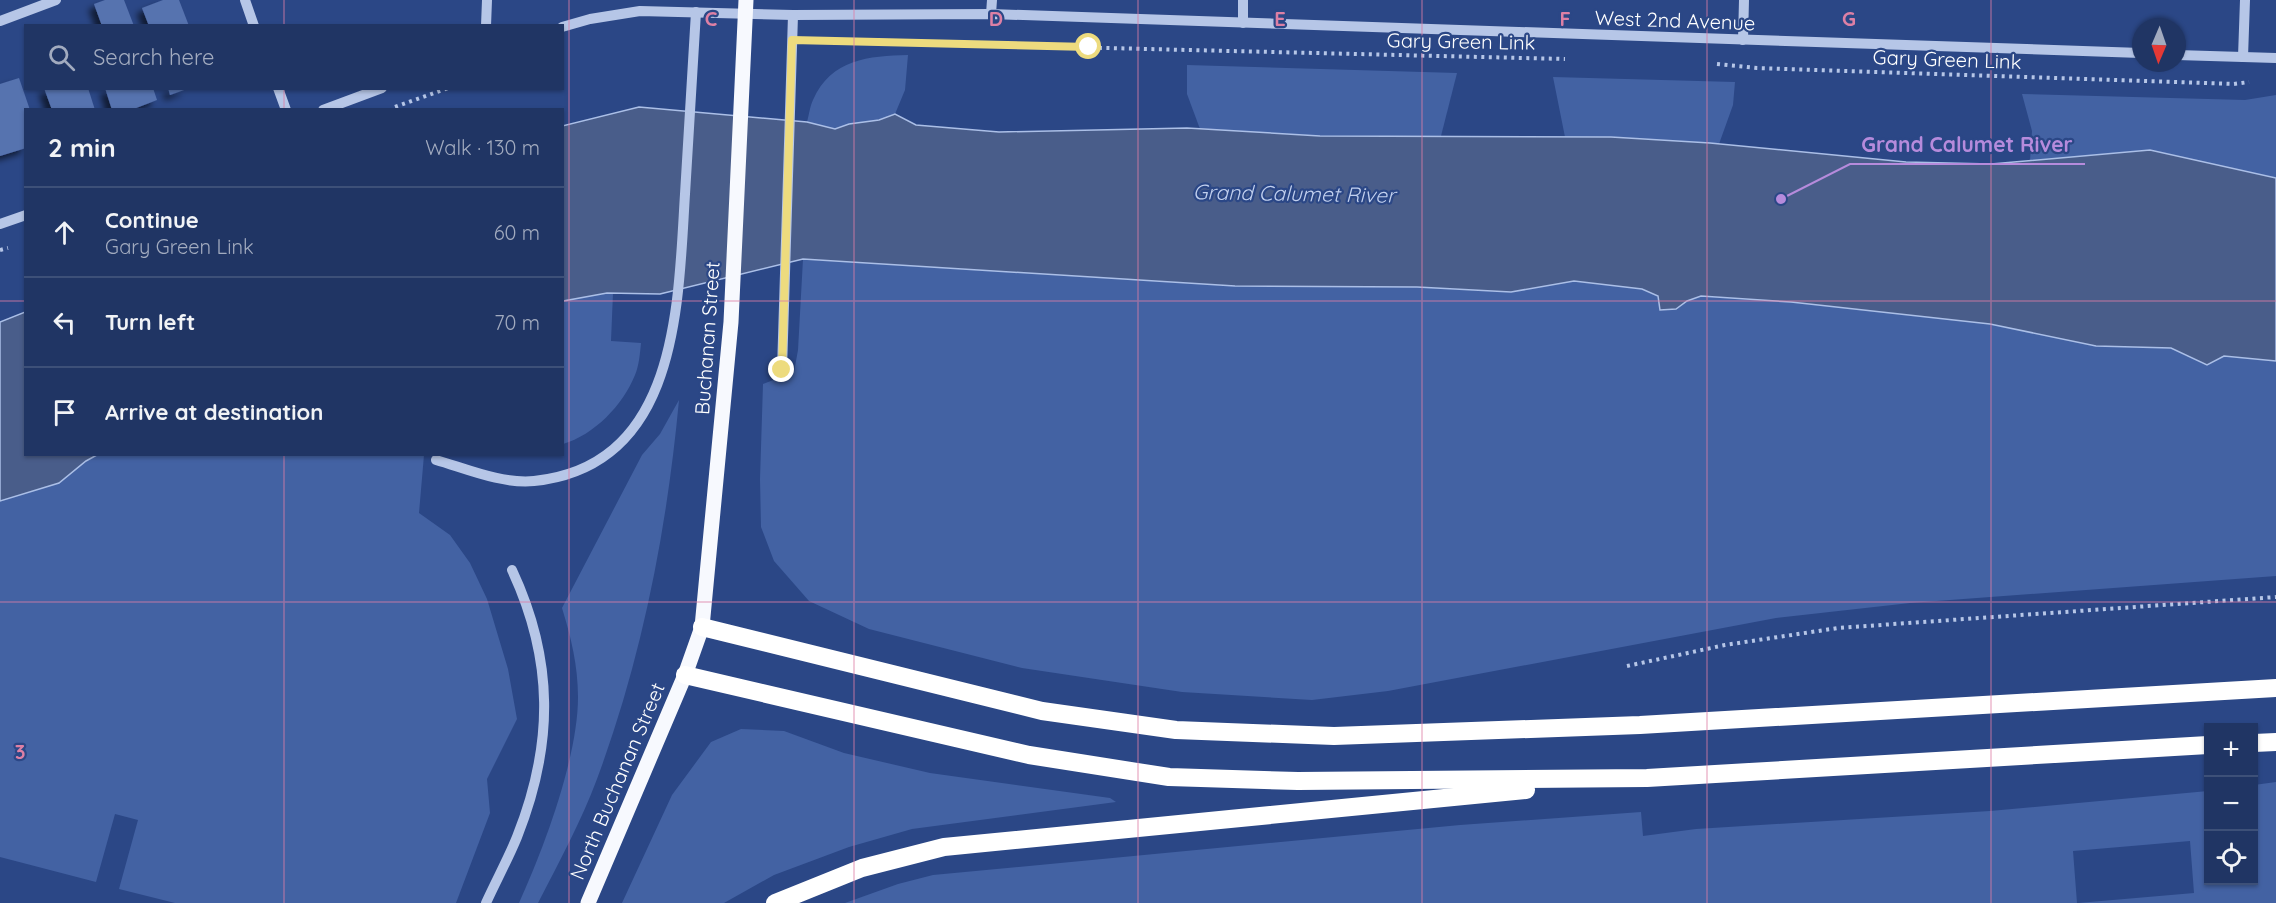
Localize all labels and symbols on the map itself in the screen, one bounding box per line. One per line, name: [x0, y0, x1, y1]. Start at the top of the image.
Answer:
street label: West 2nd Avenue: [1594, 5, 1756, 35]
text: C: [705, 6, 718, 31]
text: D: [989, 6, 1003, 31]
text: E: [1274, 6, 1286, 31]
text: F: [1559, 6, 1571, 31]
text: G: [1842, 6, 1856, 31]
north arrow: [2132, 18, 2186, 72]
street label: Gary Green Link: [1386, 27, 1536, 55]
route start: [1075, 33, 1101, 59]
street label: Gary Green Link: [1872, 44, 2022, 74]
callout: Grand Calumet River: [1850, 125, 2085, 164]
text: Grand Calumet River: [1861, 131, 2073, 157]
water label: Grand Calumet River: [1193, 178, 1398, 208]
street label: Buchanan Street: [689, 260, 725, 415]
route end: [768, 356, 794, 382]
street label: North Buchanan Street: [564, 679, 670, 883]
text: 3: [15, 739, 25, 764]

